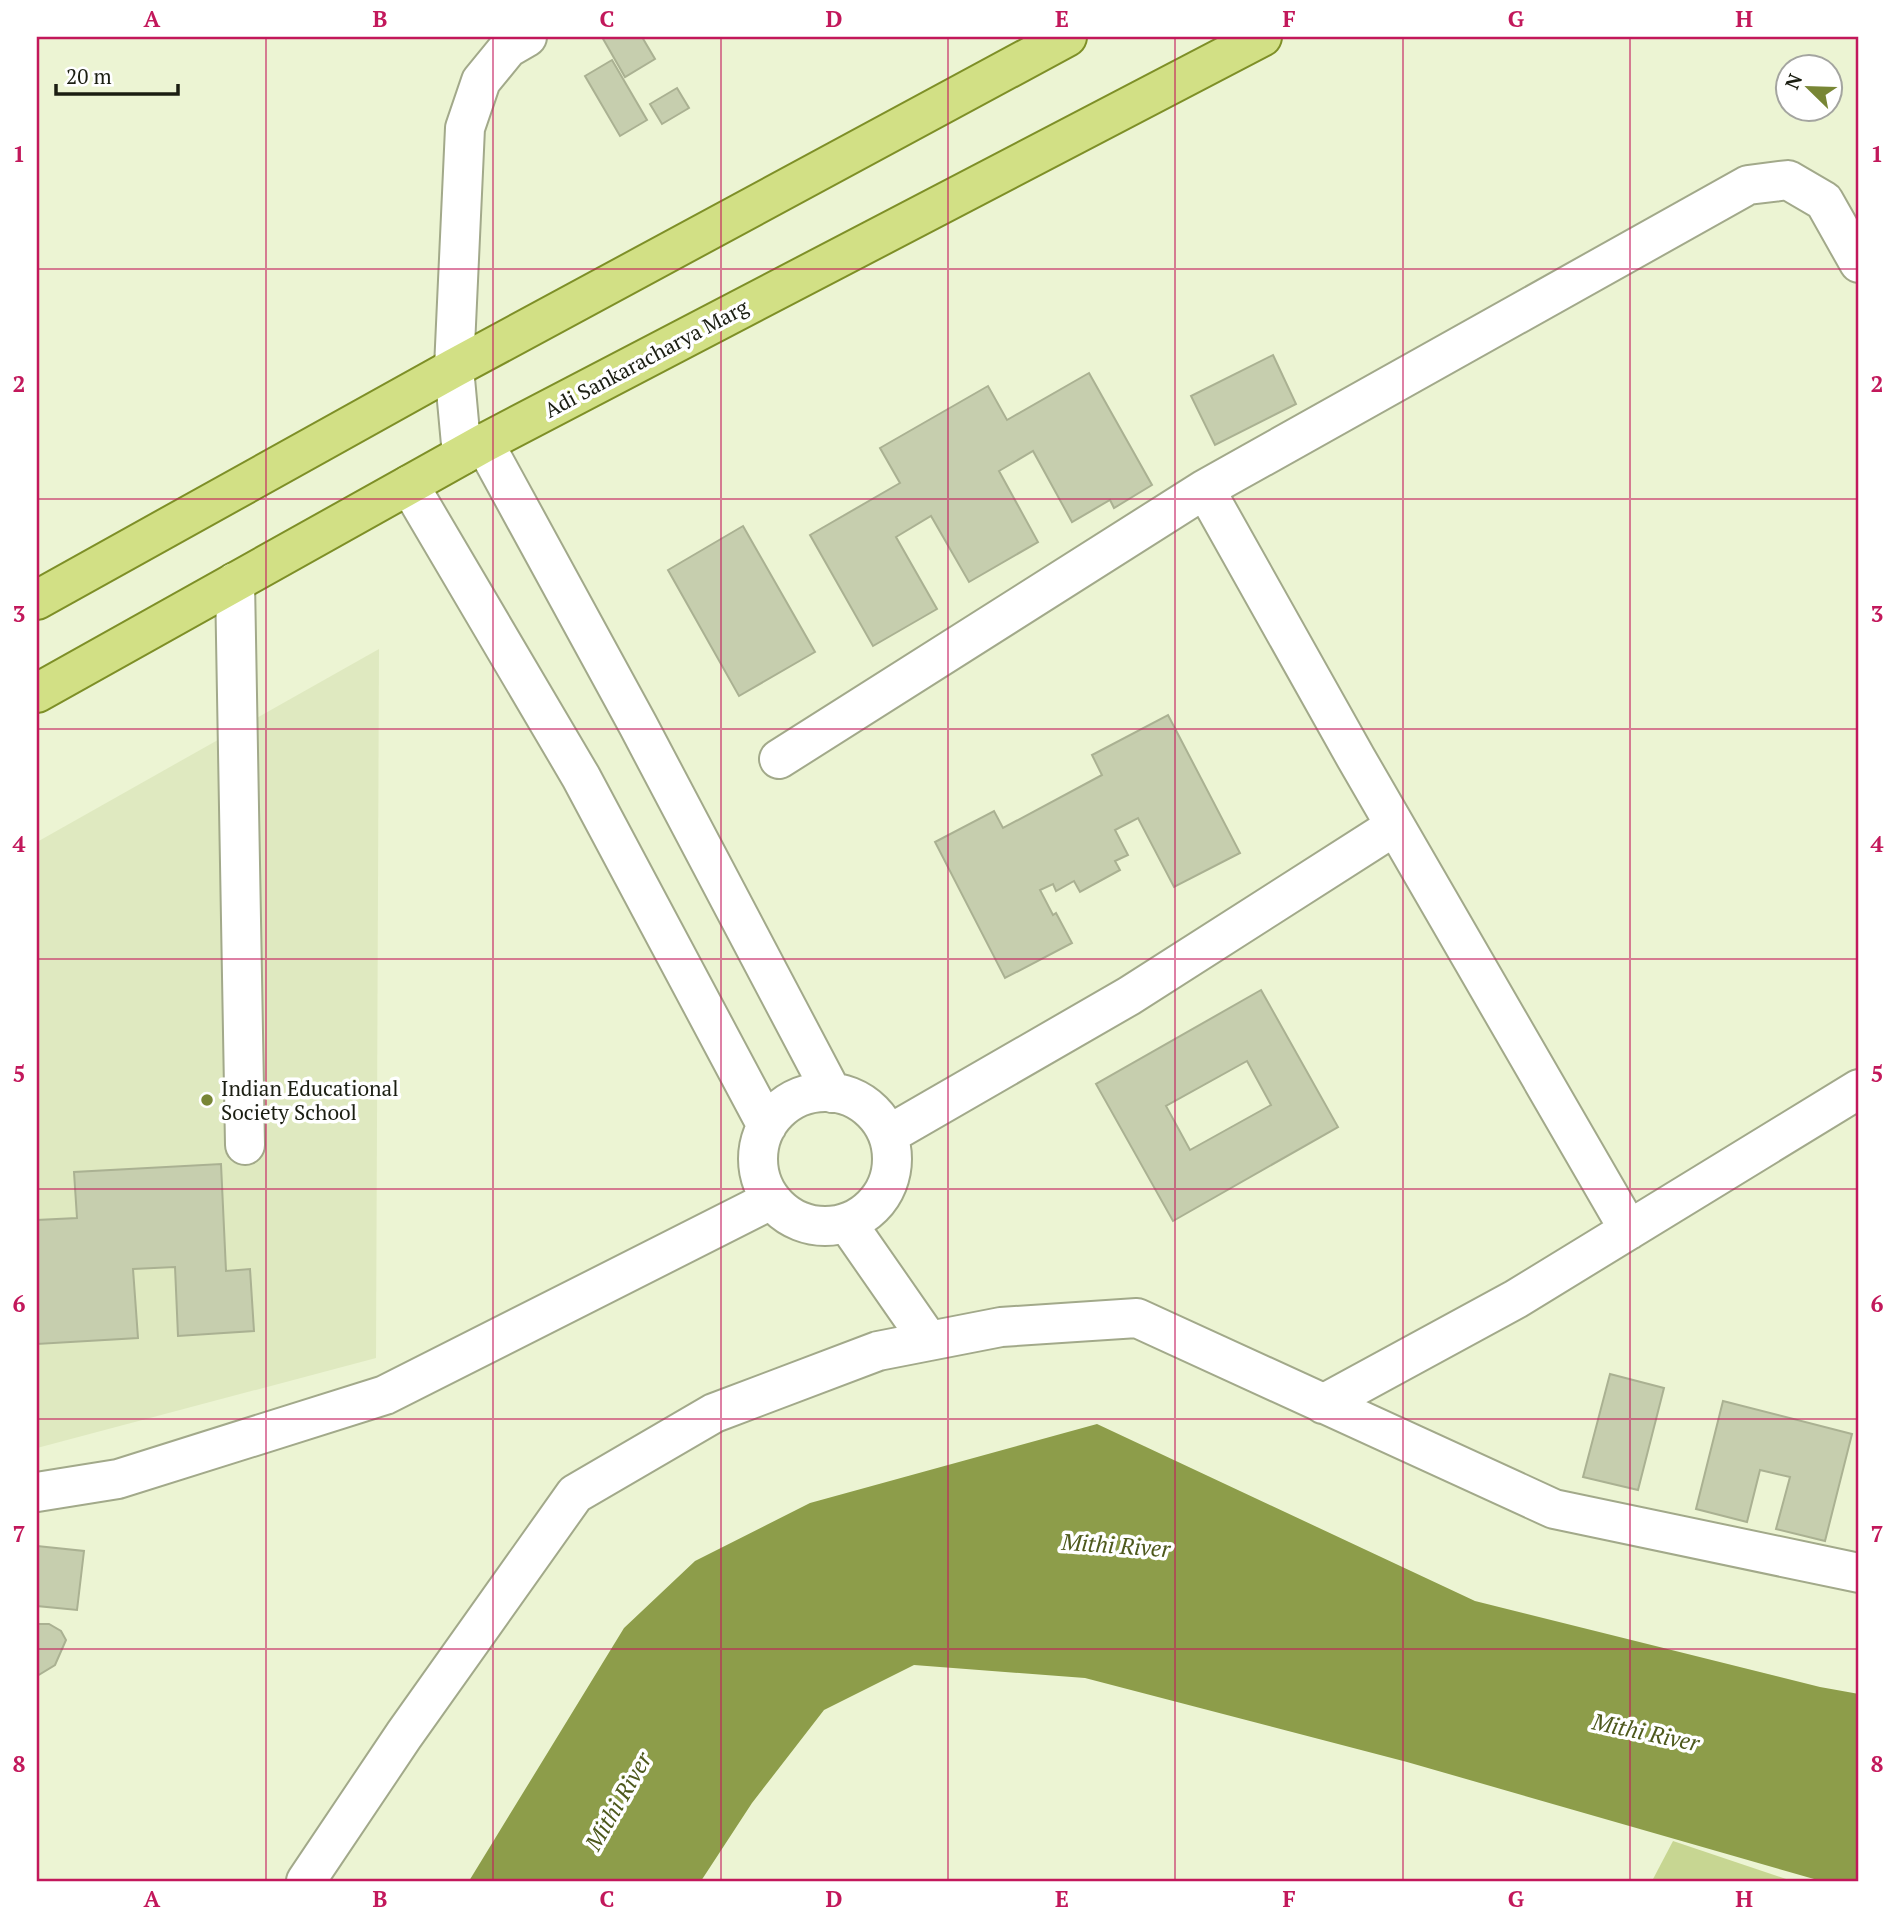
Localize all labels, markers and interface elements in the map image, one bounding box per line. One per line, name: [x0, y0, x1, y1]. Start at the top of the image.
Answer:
text: A: [144, 3, 161, 34]
text: B: [373, 3, 388, 34]
text: C: [600, 3, 615, 34]
text: D: [826, 3, 843, 34]
text: E: [1055, 3, 1069, 34]
text: F: [1282, 3, 1296, 34]
text: G: [1508, 3, 1525, 34]
text: H: [1735, 3, 1753, 34]
scale bar: [56, 52, 178, 96]
north arrow: [1773, 52, 1843, 122]
text: 20 m: [66, 62, 112, 90]
text: N: [1779, 69, 1807, 93]
text: 1: [13, 138, 26, 169]
text: 1: [1871, 138, 1884, 169]
street label: Adi Sankaracharya Marg: [539, 292, 754, 424]
text: 2: [13, 368, 26, 399]
text: 2: [1871, 368, 1884, 399]
text: 3: [13, 598, 26, 629]
text: 3: [1871, 598, 1884, 629]
text: 4: [13, 828, 26, 859]
text: 4: [1871, 828, 1884, 859]
text: 5: [13, 1058, 26, 1089]
text: 5: [1871, 1058, 1884, 1089]
place label: Indian Educational Society School: [221, 1074, 398, 1126]
marker: Indian Educational Society School: [199, 1092, 215, 1108]
text: 6: [13, 1288, 26, 1319]
text: 6: [1871, 1288, 1884, 1319]
text: 7: [13, 1518, 26, 1549]
text: 7: [1871, 1518, 1884, 1549]
water label: Mithi River: [1060, 1526, 1172, 1564]
water label: Mithi River: [1589, 1705, 1703, 1759]
water label: Mithi River: [577, 1745, 659, 1857]
text: 8: [13, 1748, 26, 1779]
text: 8: [1871, 1748, 1884, 1779]
text: A: [144, 1883, 161, 1914]
text: B: [373, 1883, 388, 1914]
text: C: [600, 1883, 615, 1914]
text: D: [826, 1883, 843, 1914]
text: E: [1055, 1883, 1069, 1914]
text: F: [1282, 1883, 1296, 1914]
text: G: [1508, 1883, 1525, 1914]
text: H: [1735, 1883, 1753, 1914]

